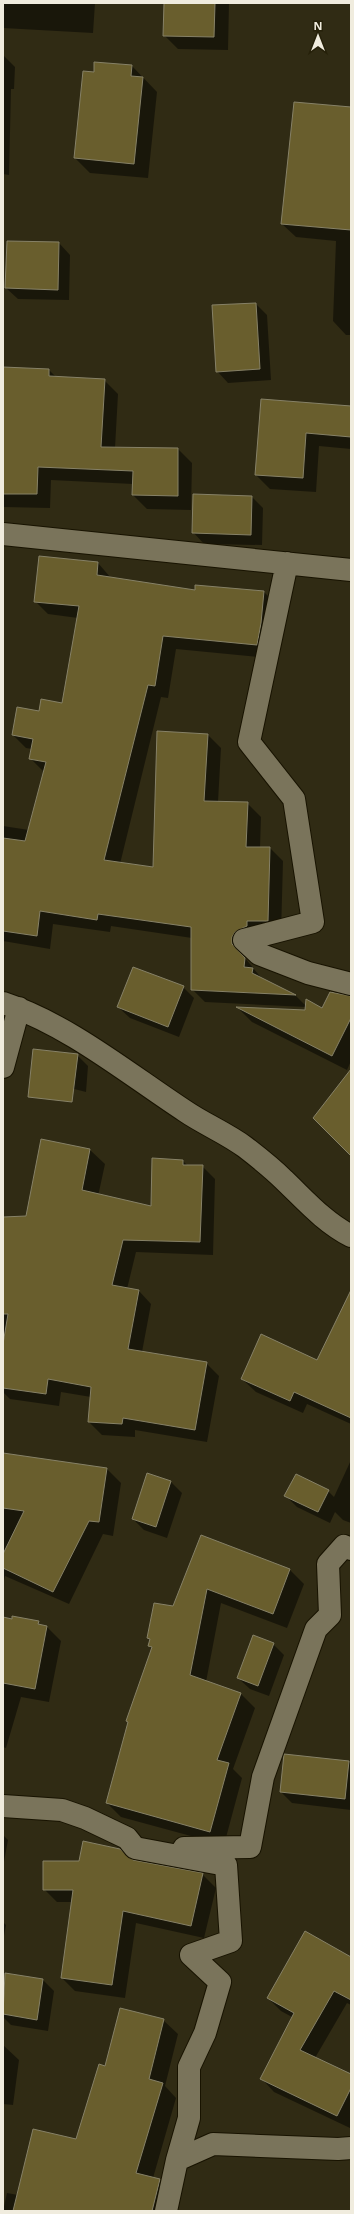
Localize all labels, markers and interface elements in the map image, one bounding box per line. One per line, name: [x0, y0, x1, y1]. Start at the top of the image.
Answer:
north arrow: [298, 16, 338, 56]
text: N: [314, 18, 322, 33]

